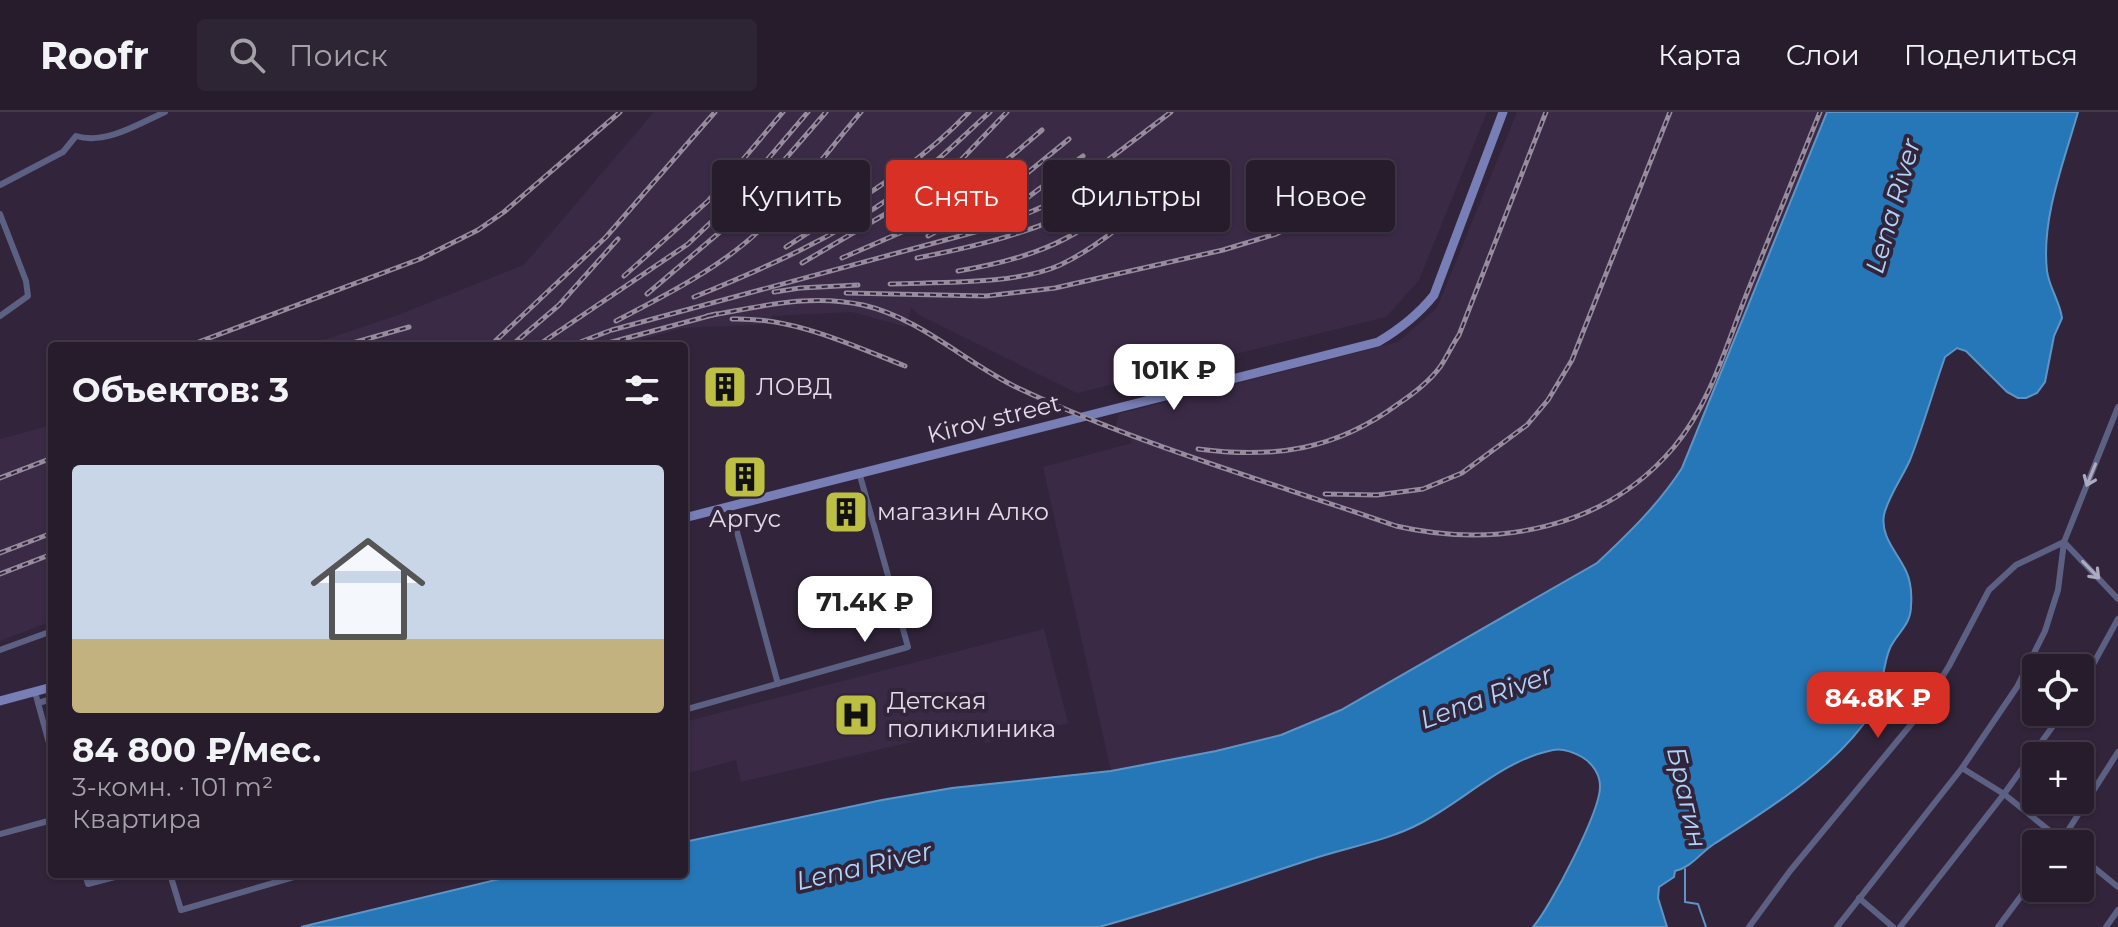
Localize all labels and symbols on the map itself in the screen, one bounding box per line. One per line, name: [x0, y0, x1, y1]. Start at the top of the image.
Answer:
water label: Lena River: [1859, 134, 1928, 277]
pin: 101K ₽: [1109, 344, 1239, 412]
building icon: ЛОВД: [701, 363, 749, 411]
place label: ЛОВД: [756, 372, 832, 401]
street label: Kirov street: [924, 388, 1064, 449]
building icon: Аргус: [721, 453, 769, 501]
one-way arrow: [2083, 462, 2097, 487]
building icon: магазин Алко: [822, 488, 870, 536]
place label: магазин Алко: [877, 497, 1049, 526]
place label: Аргус: [709, 504, 781, 533]
one-way arrow: [2081, 560, 2100, 580]
pin: 71.4K ₽: [791, 576, 939, 644]
water label: Lena River: [1415, 658, 1557, 736]
pin: 84.8K ₽: [1804, 672, 1952, 740]
place label: Детская поликлиника: [887, 686, 1056, 743]
hospital icon: Детская поликлиника: [832, 691, 880, 739]
water label: Брагин: [1660, 743, 1714, 851]
water label: Lena River: [793, 835, 936, 897]

